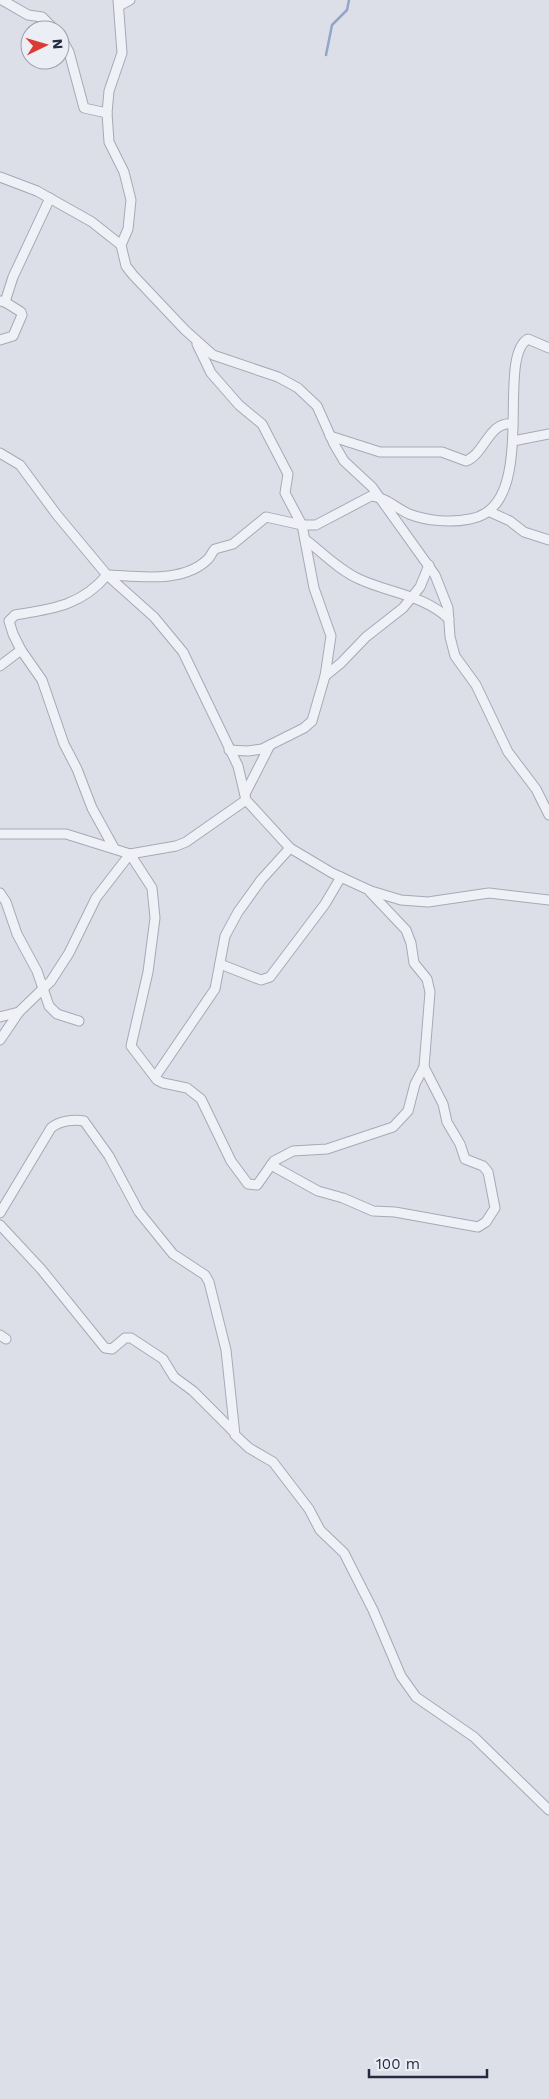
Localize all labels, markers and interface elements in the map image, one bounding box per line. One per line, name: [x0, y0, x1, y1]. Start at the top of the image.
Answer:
north arrow: [20, 20, 70, 70]
text: N: [50, 38, 66, 50]
scale bar: [369, 2046, 486, 2078]
text: 100 m: [376, 2055, 420, 2073]

